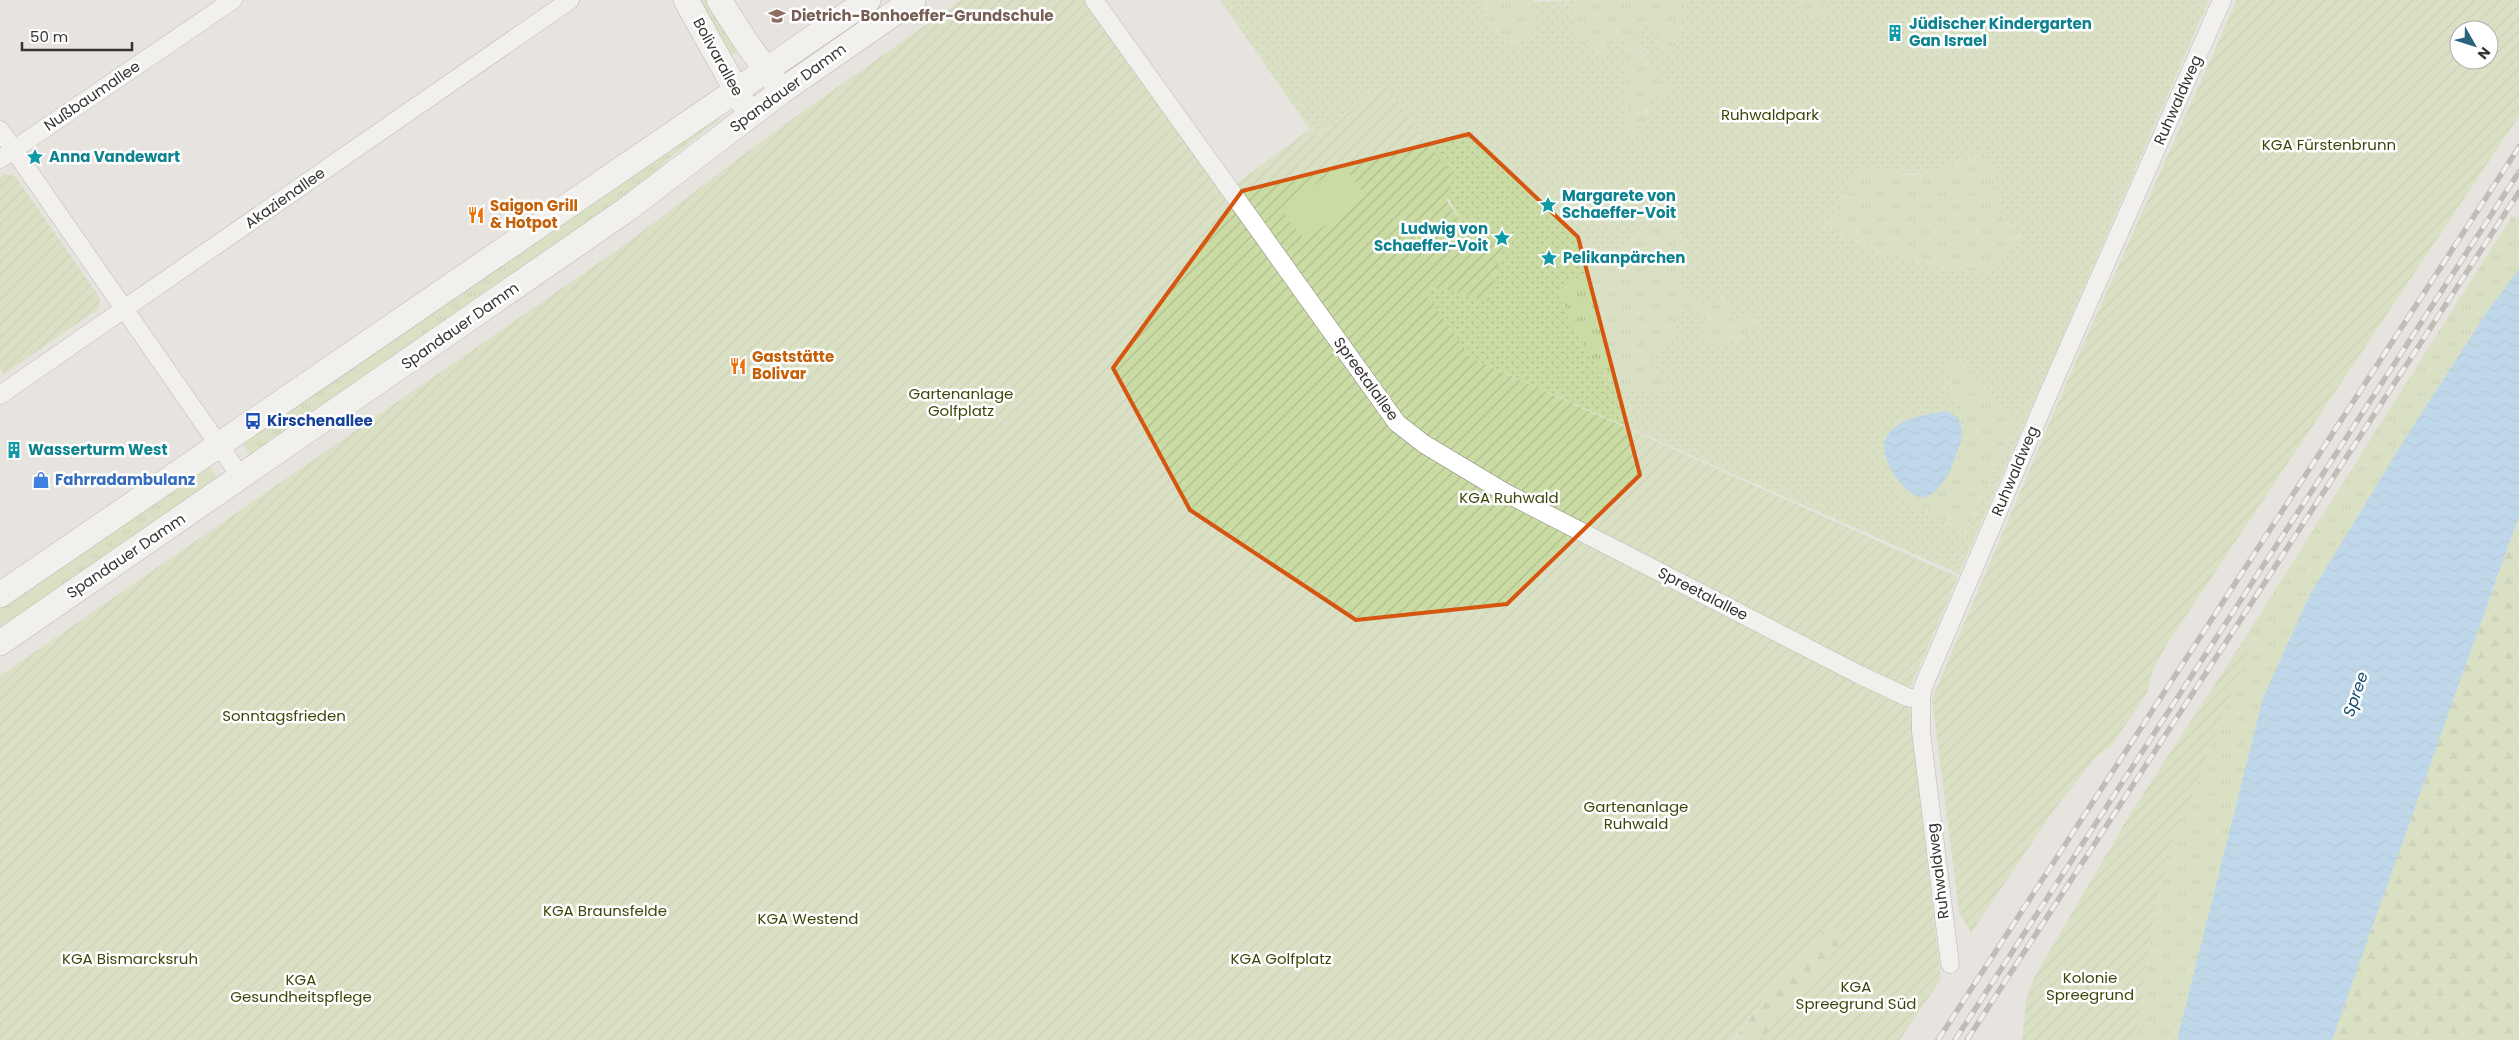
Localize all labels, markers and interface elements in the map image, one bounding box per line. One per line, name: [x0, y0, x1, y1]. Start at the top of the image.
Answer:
place label: Dietrich-Bonhoeffer-Grundschule: [791, 5, 1054, 26]
school or university icon: Dietrich-Bonhoeffer-Grundschule: [767, 6, 787, 26]
place label: Jüdischer Kindergarten Gan Israel: [1909, 13, 2092, 51]
street label: Bolivarallee: [688, 14, 749, 100]
scale bar: [22, 20, 132, 52]
north arrow: [2449, 20, 2499, 70]
building icon: Jüdischer Kindergarten Gan Israel: [1885, 23, 1905, 43]
text: 50 m: [30, 26, 68, 47]
street label: Spandauer Damm: [725, 38, 850, 137]
text: N: [2473, 43, 2495, 64]
street label: Ruhwaldweg: [2148, 52, 2207, 148]
street label: Nußbaumallee: [40, 56, 144, 136]
park label: Ruhwaldpark: [1721, 104, 1819, 125]
park label: KGA Fürstenbrunn: [2262, 134, 2396, 155]
place label: Anna Vandewart: [49, 146, 180, 167]
place icon: Anna Vandewart: [25, 147, 45, 167]
street label: Akazienallee: [240, 162, 329, 233]
place label: Margarete von Schaeffer-Voit: [1562, 185, 1676, 223]
place label: Saigon Grill & Hotpot: [490, 195, 578, 233]
place icon: Margarete von Schaeffer-Voit: [1538, 195, 1558, 215]
restaurant icon: Saigon Grill & Hotpot: [466, 205, 486, 225]
place label: Ludwig von Schaeffer-Voit: [1374, 218, 1488, 256]
place icon: Ludwig von Schaeffer-Voit: [1492, 228, 1512, 248]
place label: Pelikanpärchen: [1563, 247, 1685, 268]
place icon: Pelikanpärchen: [1539, 248, 1559, 268]
street label: Spandauer Damm: [397, 277, 523, 374]
street label: Spreetalallee: [1329, 333, 1404, 425]
place label: Gaststätte Bolivar: [752, 346, 834, 384]
restaurant icon: Gaststätte Bolivar: [728, 356, 748, 376]
park label: Gartenanlage Golfplatz: [909, 383, 1013, 421]
place label: Kirschenallee: [267, 410, 373, 431]
bus stop icon: Kirschenallee: [243, 411, 263, 431]
street label: Ruhwaldweg: [1986, 422, 2043, 519]
place label: Wasserturm West: [28, 439, 168, 460]
building icon: Wasserturm West: [4, 440, 24, 460]
place label: Fahrradambulanz: [55, 469, 195, 490]
shop icon: Fahrradambulanz: [31, 470, 51, 490]
park label: KGA Ruhwald: [1459, 487, 1559, 508]
street label: Spandauer Damm: [62, 508, 189, 603]
street label: Spreetalallee: [1655, 562, 1752, 625]
water label: Spree: [2337, 669, 2374, 720]
park label: Sonntagsfrieden: [222, 705, 346, 726]
park label: Gartenanlage Ruhwald: [1584, 796, 1688, 834]
street label: Ruhwaldweg: [1921, 822, 1954, 920]
park label: KGA Braunsfelde: [543, 900, 667, 921]
park label: KGA Westend: [757, 908, 859, 929]
park label: KGA Bismarcksruh: [62, 948, 198, 969]
park label: KGA Golfplatz: [1231, 948, 1332, 969]
park label: Kolonie Spreegrund: [2046, 967, 2134, 1005]
park label: KGA Gesundheitspflege: [230, 969, 372, 1007]
park label: KGA Spreegrund Süd: [1796, 976, 1916, 1014]

